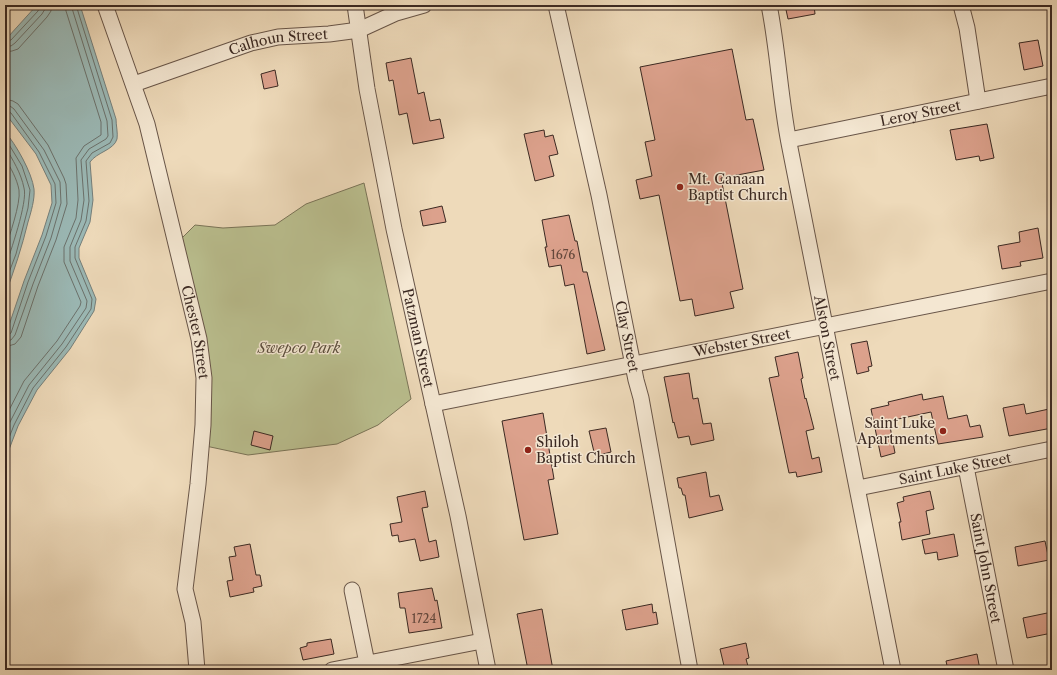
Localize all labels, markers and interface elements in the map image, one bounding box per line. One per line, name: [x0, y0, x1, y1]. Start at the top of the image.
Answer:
street label: Calhoun Street: [226, 25, 328, 59]
street label: Leroy Street: [878, 96, 962, 130]
place label: Mt. Canaan Baptist Church: [688, 170, 788, 204]
marker: Mt. Canaan Baptist Church: [675, 182, 685, 192]
house number: 1676: [551, 247, 575, 262]
street label: Chester Street: [177, 283, 213, 380]
street label: Patzman Street: [398, 287, 438, 389]
street label: Alston Street: [810, 293, 845, 382]
street label: Clay Street: [611, 299, 643, 374]
street label: Webster Street: [691, 324, 792, 361]
park label: Swepco Park: [257, 339, 341, 357]
place label: Saint Luke Apartments: [856, 414, 935, 448]
marker: Saint Luke Apartments: [938, 426, 948, 436]
place label: Shiloh Baptist Church: [536, 433, 636, 467]
marker: Shiloh Baptist Church: [523, 445, 533, 455]
street label: Saint Luke Street: [897, 448, 1013, 489]
street label: Saint John Street: [966, 511, 1006, 625]
house number: 1724: [412, 611, 436, 626]

